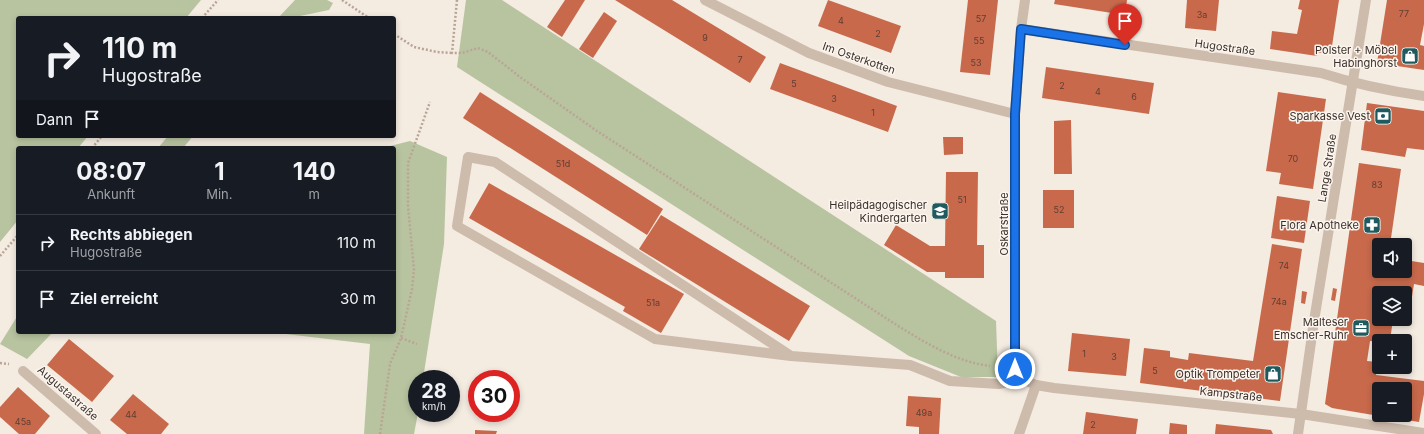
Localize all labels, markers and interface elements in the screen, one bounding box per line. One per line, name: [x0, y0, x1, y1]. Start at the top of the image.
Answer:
pin: [1108, 4, 1142, 45]
house number: 77: [1399, 8, 1409, 19]
house number: 3a: [1197, 9, 1207, 20]
icon: arrive: [1114, 10, 1136, 32]
house number: 57: [976, 13, 986, 24]
house number: 4: [838, 15, 844, 26]
house number: 2: [875, 28, 881, 39]
text: 110 m: [102, 31, 177, 65]
icon: right: [36, 32, 88, 84]
house number: 9: [702, 32, 708, 43]
house number: 55: [974, 35, 984, 46]
street label: Hugostraße: [1194, 36, 1256, 58]
street label: Im Osterkotten: [821, 39, 897, 77]
place label: Polster + Möbel Habinghorst: [1315, 43, 1397, 70]
shop icon: Polster + Möbel Habinghorst: [1400, 46, 1420, 66]
house number: 7: [737, 54, 743, 65]
house number: 53: [970, 57, 982, 68]
text: Hugostraße: [102, 65, 202, 86]
house number: 5: [791, 78, 797, 89]
house number: 2: [1059, 80, 1065, 91]
house number: 4: [1095, 86, 1101, 97]
house number: 6: [1131, 91, 1137, 102]
house number: 3: [831, 93, 837, 104]
bank icon: Sparkasse Vest: [1373, 106, 1393, 126]
house number: 1: [871, 107, 875, 118]
icon: arrive: [81, 108, 103, 130]
place label: Sparkasse Vest: [1289, 109, 1370, 123]
text: Dann: [36, 110, 73, 129]
street label: Lange Straße: [1315, 133, 1339, 203]
house number: 70: [1288, 153, 1299, 164]
text: 08:07: [76, 157, 146, 186]
text: 1: [214, 157, 225, 186]
text: 140: [293, 157, 336, 186]
house number: 51d: [556, 158, 570, 169]
house number: 83: [1371, 179, 1383, 190]
text: Ankunft: [87, 186, 135, 202]
text: Min.: [206, 186, 233, 202]
text: m: [309, 186, 320, 202]
street label: Oskarstraße: [997, 192, 1011, 256]
house number: 51: [957, 194, 967, 205]
place label: Heilpädagogischer Kindergarten: [829, 198, 927, 225]
school or university icon: Heilpädagogischer Kindergarten: [930, 201, 950, 221]
house number: 52: [1054, 204, 1064, 215]
pharmacy icon: Flora Apotheke: [1362, 215, 1382, 235]
place label: Flora Apotheke: [1280, 218, 1359, 232]
text: Rechts abbiegen: [70, 225, 192, 244]
icon: right: [36, 232, 58, 254]
text: 110 m: [337, 233, 376, 252]
map controls: [1372, 238, 1412, 422]
button: sound: [1372, 238, 1412, 278]
text: Hugostraße: [70, 244, 142, 260]
house number: 74: [1279, 260, 1289, 271]
button: layers: [1372, 286, 1412, 326]
icon: arrive: [36, 288, 58, 310]
text: Ziel erreicht: [70, 289, 158, 308]
text: 30 m: [340, 289, 376, 308]
house number: 74a: [1271, 296, 1287, 307]
house number: 51a: [646, 297, 660, 308]
place label: Malteser Emscher-Ruhr: [1274, 315, 1348, 342]
office icon: Malteser Emscher-Ruhr: [1351, 318, 1371, 338]
button: +: [1372, 334, 1412, 374]
position arrow: [994, 348, 1036, 390]
house number: 1: [1082, 348, 1086, 359]
house number: 3: [1111, 351, 1117, 362]
street label: Augustastraße: [35, 363, 101, 423]
shop icon: Optik Trompeter: [1263, 364, 1283, 384]
house number: 5: [1152, 365, 1158, 376]
place label: Optik Trompeter: [1176, 367, 1260, 381]
speed limit sign: 30: [468, 370, 520, 422]
text: 28: [421, 379, 447, 403]
button: −: [1372, 382, 1412, 422]
street label: Kampstraße: [1199, 384, 1263, 404]
text: km/h: [422, 400, 446, 412]
house number: 49a: [916, 407, 932, 418]
house number: 44: [125, 409, 137, 420]
house number: 45a: [15, 416, 31, 427]
house number: 2: [1090, 419, 1096, 430]

